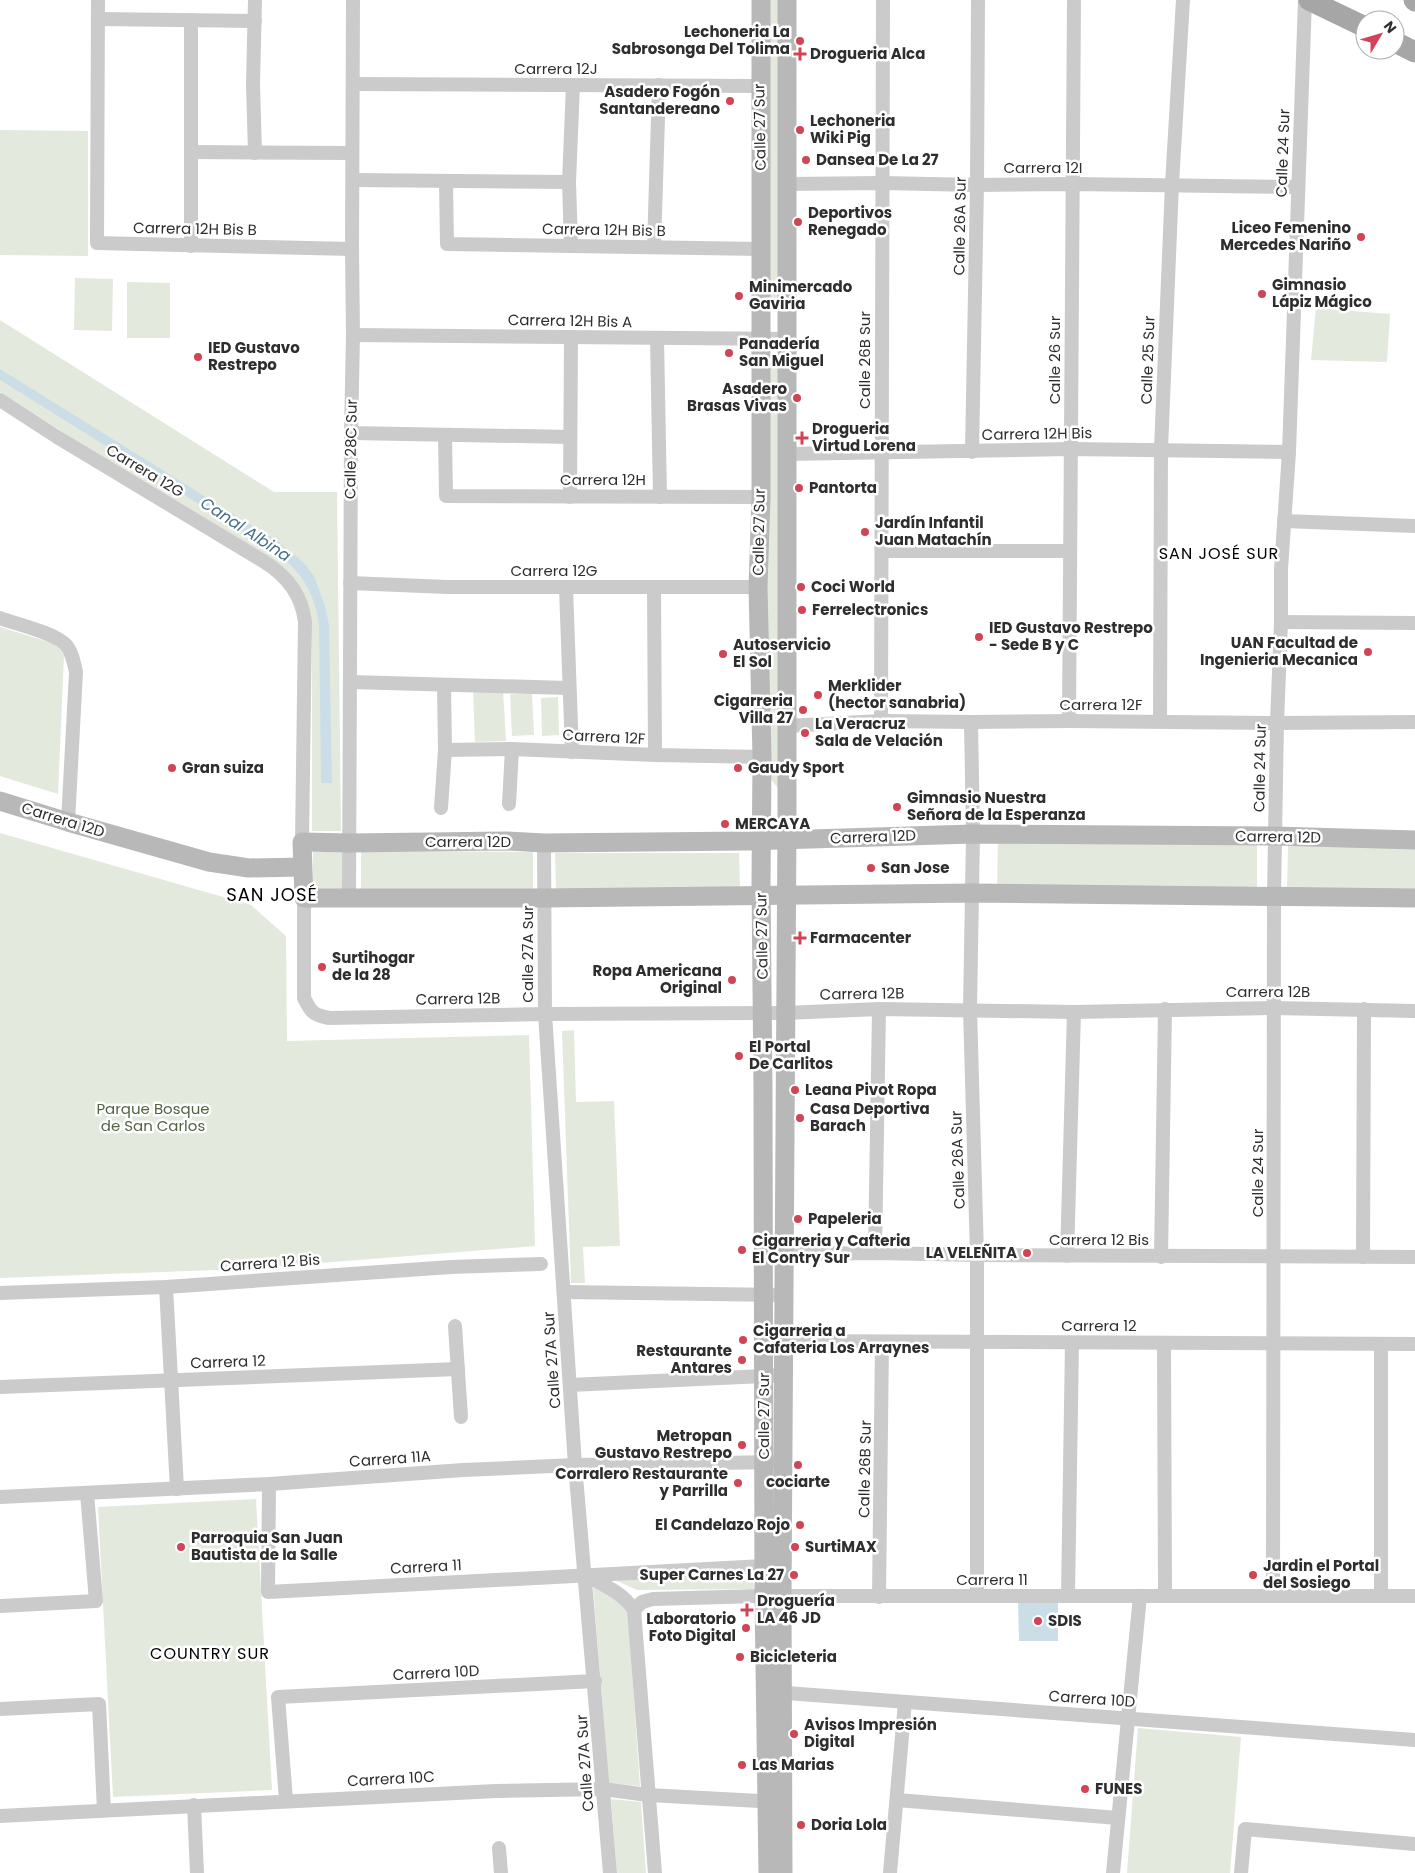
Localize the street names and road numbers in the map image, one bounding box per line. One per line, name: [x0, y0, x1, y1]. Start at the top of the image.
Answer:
street label: Carrera 12J: [514, 58, 598, 79]
street label: Calle 27 Sur: [748, 83, 771, 171]
street label: Calle 24 Sur: [1270, 108, 1295, 198]
street label: Carrera 12I: [1003, 157, 1083, 178]
street label: Calle 26A Sur: [948, 176, 971, 276]
street label: Carrera 12H Bis B: [133, 217, 257, 240]
street label: Carrera 12H Bis B: [542, 218, 666, 241]
street label: Carrera 12H Bis A: [508, 309, 632, 332]
street label: Calle 26B Sur: [854, 311, 875, 409]
street label: Calle 26 Sur: [1044, 315, 1065, 404]
street label: Calle 25 Sur: [1135, 315, 1160, 405]
street label: Calle 28C Sur: [339, 398, 362, 499]
street label: Carrera 12H Bis: [982, 422, 1093, 445]
street label: Carrera 12G: [103, 439, 188, 502]
street label: Carrera 12H: [560, 469, 646, 490]
street label: Calle 27 Sur: [747, 488, 770, 576]
street label: Carrera 12G: [510, 560, 598, 581]
street label: Carrera 12F: [1060, 694, 1143, 715]
street label: Calle 24 Sur: [1248, 723, 1271, 812]
street label: Carrera 12F: [562, 724, 646, 749]
street label: Carrera 12D: [19, 797, 107, 842]
street label: Carrera 12D: [830, 825, 916, 848]
street label: Carrera 12D: [1235, 825, 1321, 848]
street label: Carrera 12D: [425, 831, 511, 852]
street label: Calle 27 Sur: [750, 892, 773, 980]
street label: Calle 27A Sur: [517, 905, 538, 1003]
street label: Carrera 12B: [1226, 981, 1310, 1002]
street label: Carrera 12B: [820, 982, 904, 1005]
street label: Carrera 12B: [416, 987, 500, 1010]
street label: Calle 26A Sur: [945, 1110, 970, 1210]
street label: Calle 24 Sur: [1247, 1128, 1268, 1217]
street label: Carrera 12 Bis: [1049, 1229, 1149, 1250]
street label: Carrera 12 Bis: [219, 1249, 321, 1276]
street label: Calle 27A Sur: [538, 1310, 565, 1409]
street label: Carrera 12: [1061, 1315, 1137, 1336]
street label: Carrera 12: [190, 1350, 266, 1373]
street label: Calle 27 Sur: [753, 1372, 774, 1460]
street label: Calle 26B Sur: [853, 1420, 876, 1518]
street label: Carrera 11A: [348, 1445, 431, 1472]
street label: Carrera 11: [390, 1554, 462, 1579]
street label: Carrera 11: [956, 1569, 1028, 1590]
street label: Carrera 10D: [392, 1660, 480, 1685]
street label: Carrera 10D: [1048, 1685, 1136, 1712]
street label: Calle 27A Sur: [571, 1713, 598, 1812]
street label: Carrera 10C: [347, 1766, 435, 1791]

